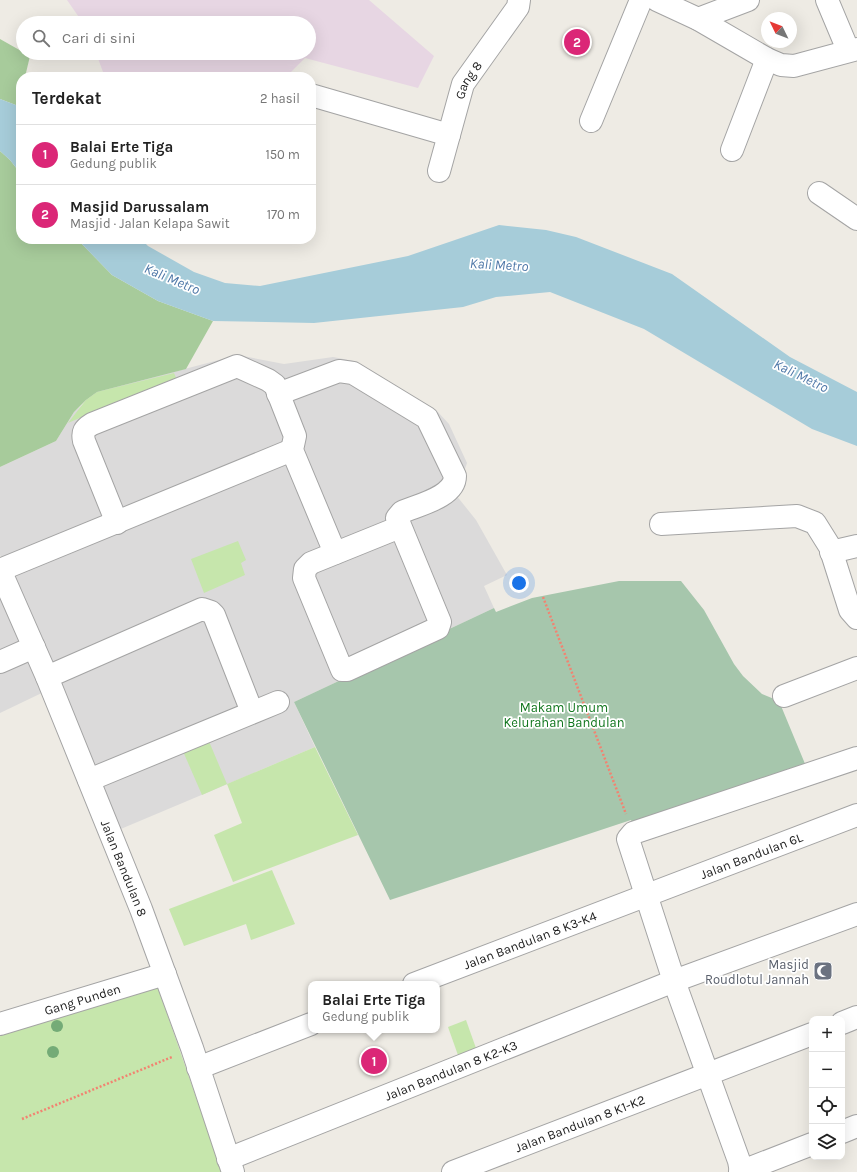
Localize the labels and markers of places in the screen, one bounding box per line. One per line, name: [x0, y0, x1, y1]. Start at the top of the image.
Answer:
pin: 2: [564, 27, 590, 57]
place label: Masjid Roudlotul Jannah: [705, 957, 809, 987]
mosque icon: Masjid Roudlotul Jannah: [812, 960, 834, 982]
pin: 1: [361, 1046, 387, 1076]

